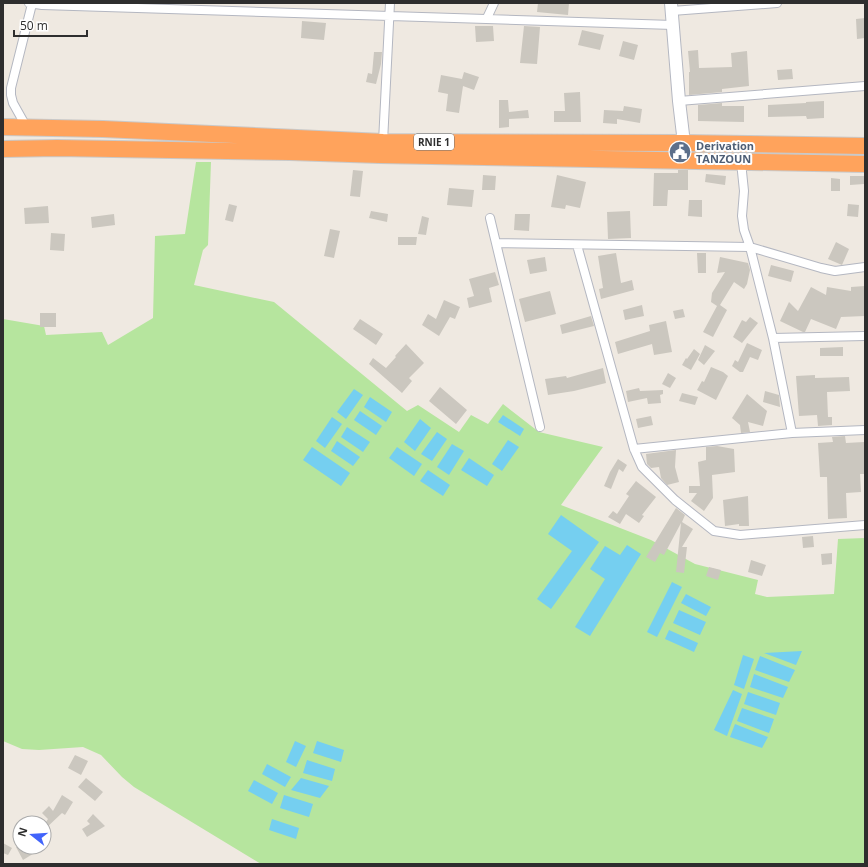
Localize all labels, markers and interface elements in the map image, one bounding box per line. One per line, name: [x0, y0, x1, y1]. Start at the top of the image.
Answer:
scale bar: [14, 12, 87, 38]
text: 50 m: [20, 17, 48, 34]
road number: RNIE 1: [414, 134, 454, 150]
place label: Derivation TANZOUN: [696, 138, 754, 166]
public building icon: Derivation TANZOUN: [667, 139, 693, 165]
north arrow: [12, 815, 52, 855]
text: N: [13, 825, 30, 838]

